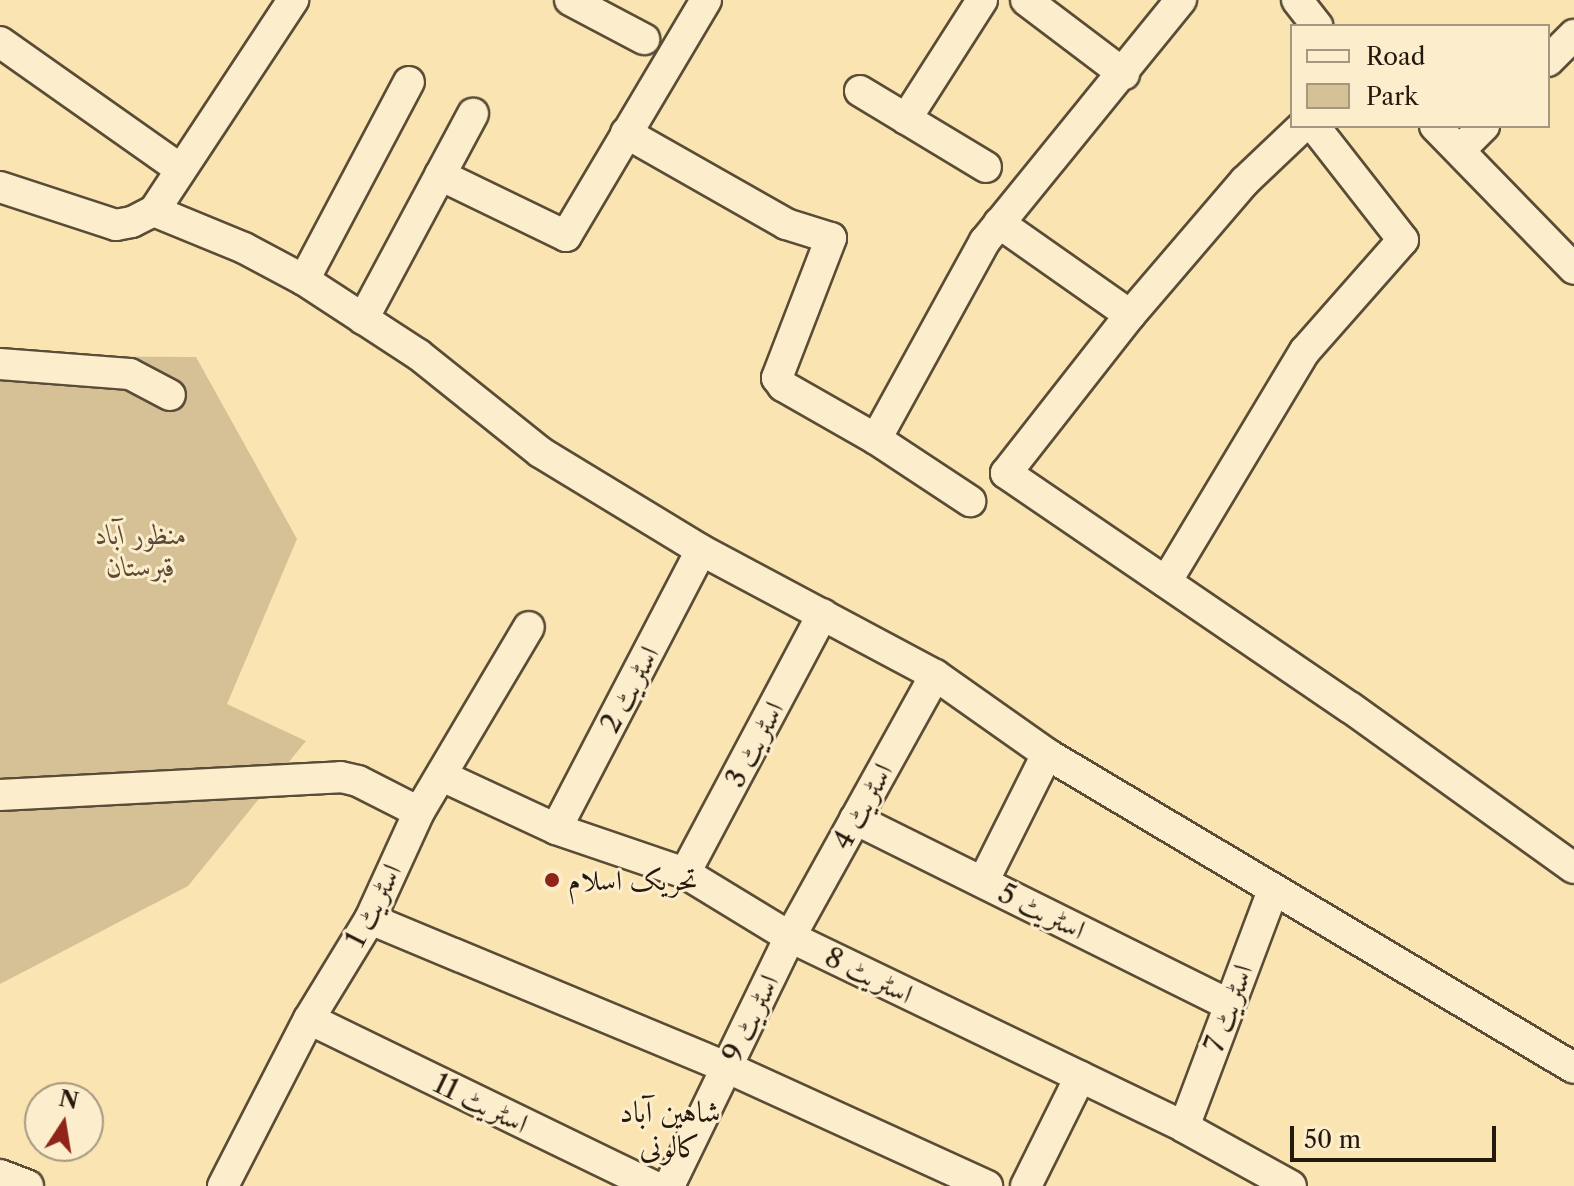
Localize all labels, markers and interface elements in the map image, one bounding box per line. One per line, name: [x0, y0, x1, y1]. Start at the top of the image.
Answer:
legend: [1290, 24, 1550, 128]
text: Road: [1366, 42, 1425, 71]
text: Park: [1366, 82, 1418, 111]
park label: منظور آباد قبرستان: [95, 517, 187, 583]
street label: اسٹریٹ 2: [592, 640, 666, 738]
street label: اسٹریٹ 3: [717, 695, 791, 793]
street label: اسٹریٹ 4: [825, 757, 899, 855]
street label: اسٹریٹ 1: [338, 858, 408, 952]
place label: تحریک اسلام: [568, 863, 697, 897]
marker: تحریک اسلام: [543, 871, 561, 889]
street label: اسٹریٹ 5: [993, 876, 1091, 946]
street label: اسٹریٹ 8: [820, 939, 918, 1011]
street label: اسٹریٹ 7: [1197, 960, 1259, 1056]
street label: اسٹریٹ 9: [714, 969, 786, 1067]
street label: اسٹریٹ 11: [428, 1066, 534, 1140]
north arrow: [24, 1082, 104, 1162]
text: N: [57, 1085, 81, 1115]
district label: شاہین آباد کالونی: [620, 1094, 720, 1164]
scale bar: [1294, 1110, 1500, 1160]
text: 50 m: [1304, 1125, 1361, 1154]

